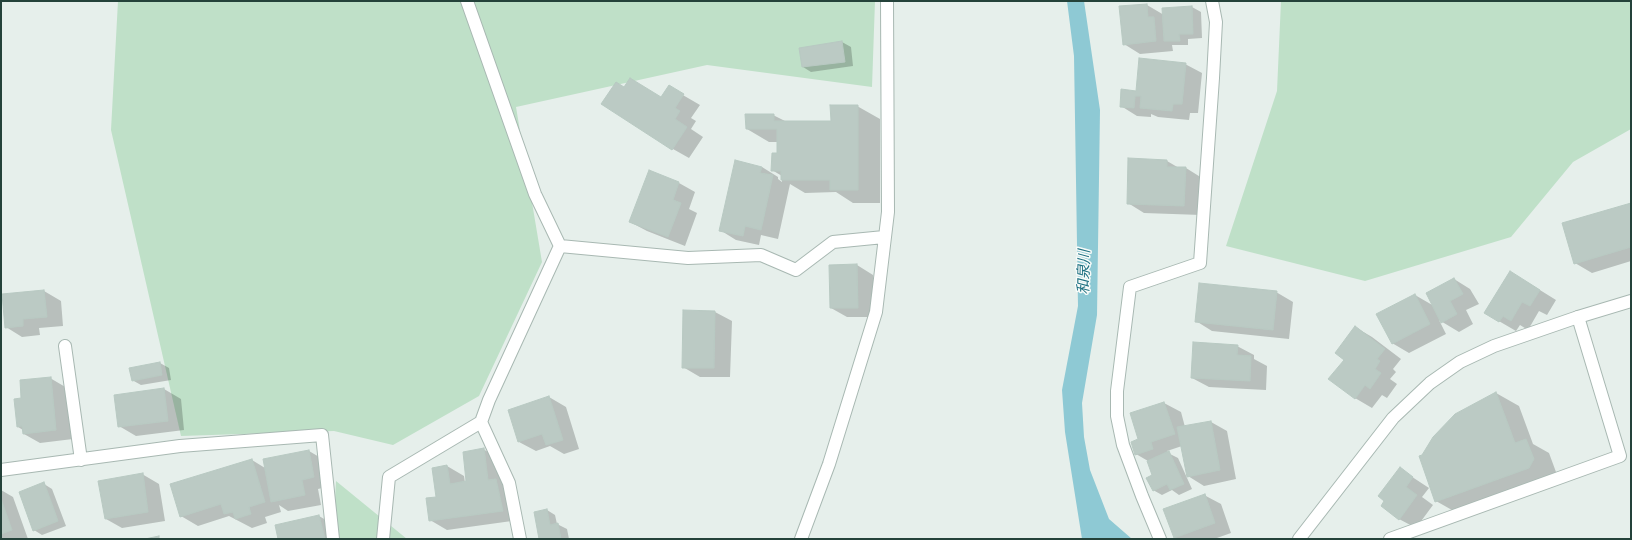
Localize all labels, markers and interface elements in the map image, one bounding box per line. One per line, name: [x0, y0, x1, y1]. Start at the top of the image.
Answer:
water label: 和泉川: [1076, 249, 1094, 295]

